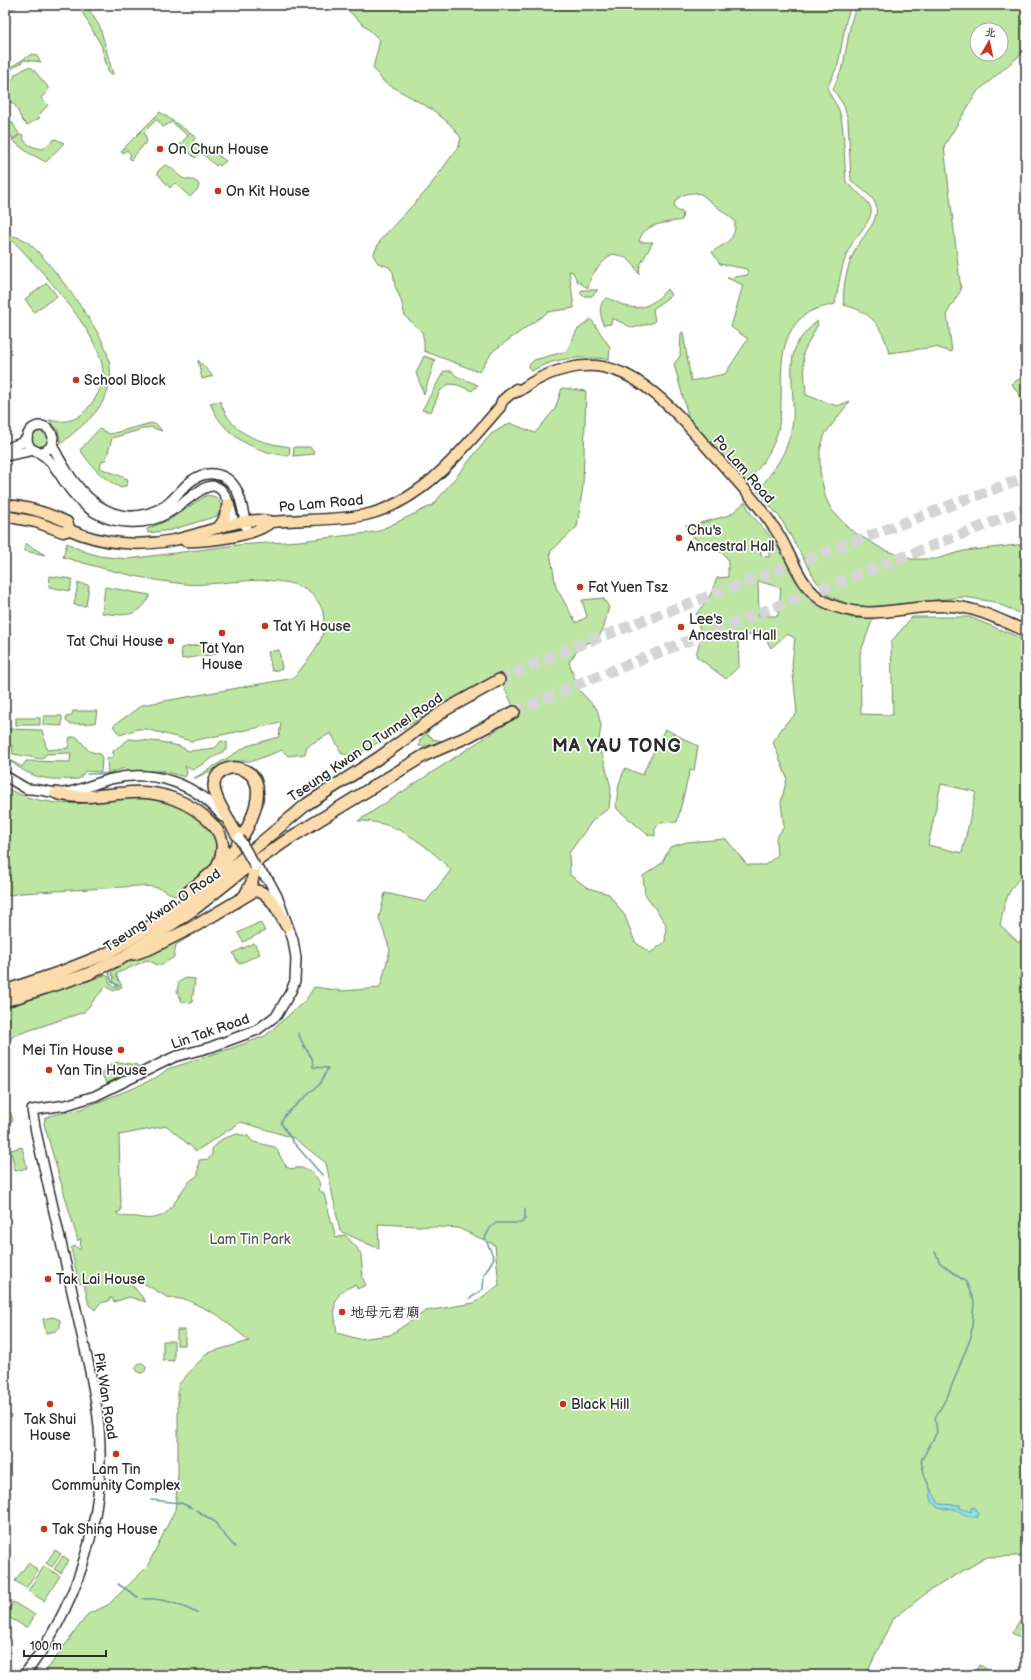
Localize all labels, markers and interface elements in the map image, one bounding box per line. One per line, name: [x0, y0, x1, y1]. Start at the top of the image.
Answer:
north arrow: [969, 22, 1009, 62]
text: 北: [984, 25, 997, 40]
place label: On Chun House: [168, 141, 269, 158]
marker: On Chun House: [155, 144, 165, 154]
place label: On Kit House: [226, 183, 310, 200]
marker: On Kit House: [213, 186, 223, 196]
place label: School Block: [84, 372, 165, 389]
marker: School Block: [71, 375, 81, 385]
street label: Po Lam Road: [709, 432, 778, 507]
street label: Po Lam Road: [278, 491, 364, 516]
place label: Chu's Ancestral Hall: [687, 522, 774, 555]
marker: Chu's Ancestral Hall: [674, 533, 684, 543]
place label: Fat Yuen Tsz: [588, 579, 668, 596]
marker: Fat Yuen Tsz: [575, 582, 585, 592]
place label: Lee's Ancestral Hall: [689, 611, 776, 644]
place label: Tat Yi House: [273, 618, 351, 635]
marker: Tat Yi House: [260, 621, 270, 631]
marker: Lee's Ancestral Hall: [676, 622, 686, 632]
marker: Tat Yan House: [217, 628, 227, 638]
place label: Tat Chui House: [66, 633, 163, 650]
marker: Tat Chui House: [166, 636, 176, 646]
place label: Tat Yan House: [200, 640, 245, 673]
street label: Tseung Kwan O Tunnel Road: [285, 689, 446, 806]
district label: MA YAU TONG: [552, 736, 682, 757]
street label: Tseung Kwan O Road: [101, 865, 224, 956]
street label: Lin Tak Road: [169, 1010, 252, 1053]
place label: Mei Tin House: [22, 1042, 113, 1059]
marker: Mei Tin House: [116, 1045, 126, 1055]
place label: Yan Tin House: [56, 1062, 147, 1079]
marker: Yan Tin House: [44, 1065, 54, 1075]
park label: Lam Tin Park: [209, 1231, 291, 1248]
place label: Tak Lai House: [56, 1271, 145, 1288]
marker: Tak Lai House: [43, 1274, 53, 1284]
place label: 地母元君廟: [350, 1304, 420, 1321]
marker: 地母元君廟: [337, 1307, 347, 1317]
street label: Pik Wan Road: [90, 1351, 121, 1441]
place label: Black Hill: [571, 1396, 629, 1413]
marker: Tak Shui House: [45, 1399, 55, 1409]
marker: Black Hill: [558, 1399, 568, 1409]
place label: Tak Shui House: [24, 1411, 76, 1444]
marker: Lam Tin Community Complex: [111, 1449, 121, 1459]
place label: Lam Tin Community Complex: [52, 1461, 181, 1494]
place label: Tak Shing House: [52, 1521, 158, 1538]
marker: Tak Shing House: [39, 1524, 49, 1534]
scale bar: [24, 1632, 106, 1658]
text: 100 m: [30, 1639, 62, 1654]

